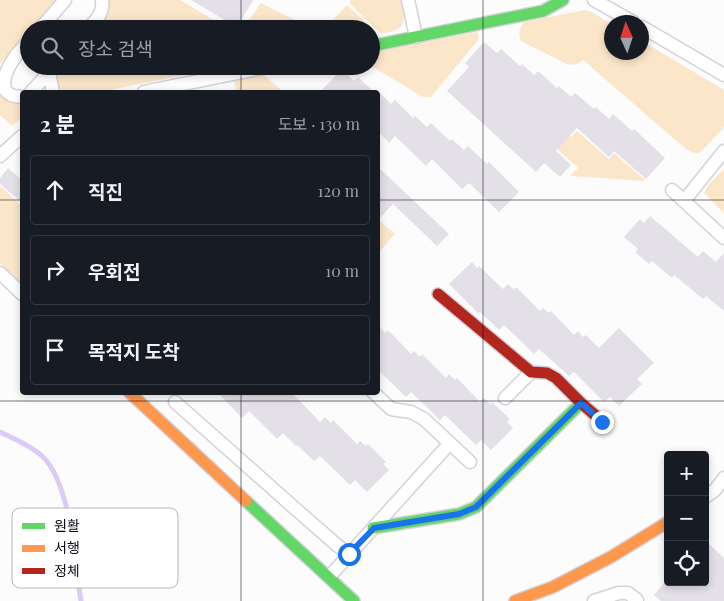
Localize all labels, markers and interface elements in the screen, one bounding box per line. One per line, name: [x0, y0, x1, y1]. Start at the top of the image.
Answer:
north arrow: [604, 15, 649, 60]
search box: [20, 20, 380, 75]
icon: search: [38, 34, 66, 62]
text: 장소 검색: [78, 35, 153, 61]
text: 2 분: [40, 109, 75, 137]
text: 도보 · 130 m: [278, 113, 360, 134]
icon: ahead: [41, 176, 69, 204]
text: 직진: [88, 178, 123, 204]
text: 120 m: [318, 180, 359, 201]
icon: right: [41, 256, 69, 284]
text: 우회전: [88, 258, 140, 284]
text: 10 m: [325, 260, 359, 281]
icon: arrive: [41, 336, 69, 364]
text: 목적지 도착: [88, 338, 180, 364]
route end: [591, 411, 614, 434]
map controls: [664, 451, 709, 586]
button: +: [664, 451, 709, 496]
button: −: [664, 496, 709, 541]
legend: [12, 508, 178, 588]
text: 원활: [54, 516, 80, 535]
text: 서행: [54, 538, 80, 557]
button: locate: [664, 541, 709, 586]
route start: [338, 543, 361, 566]
text: 정체: [54, 561, 80, 580]

